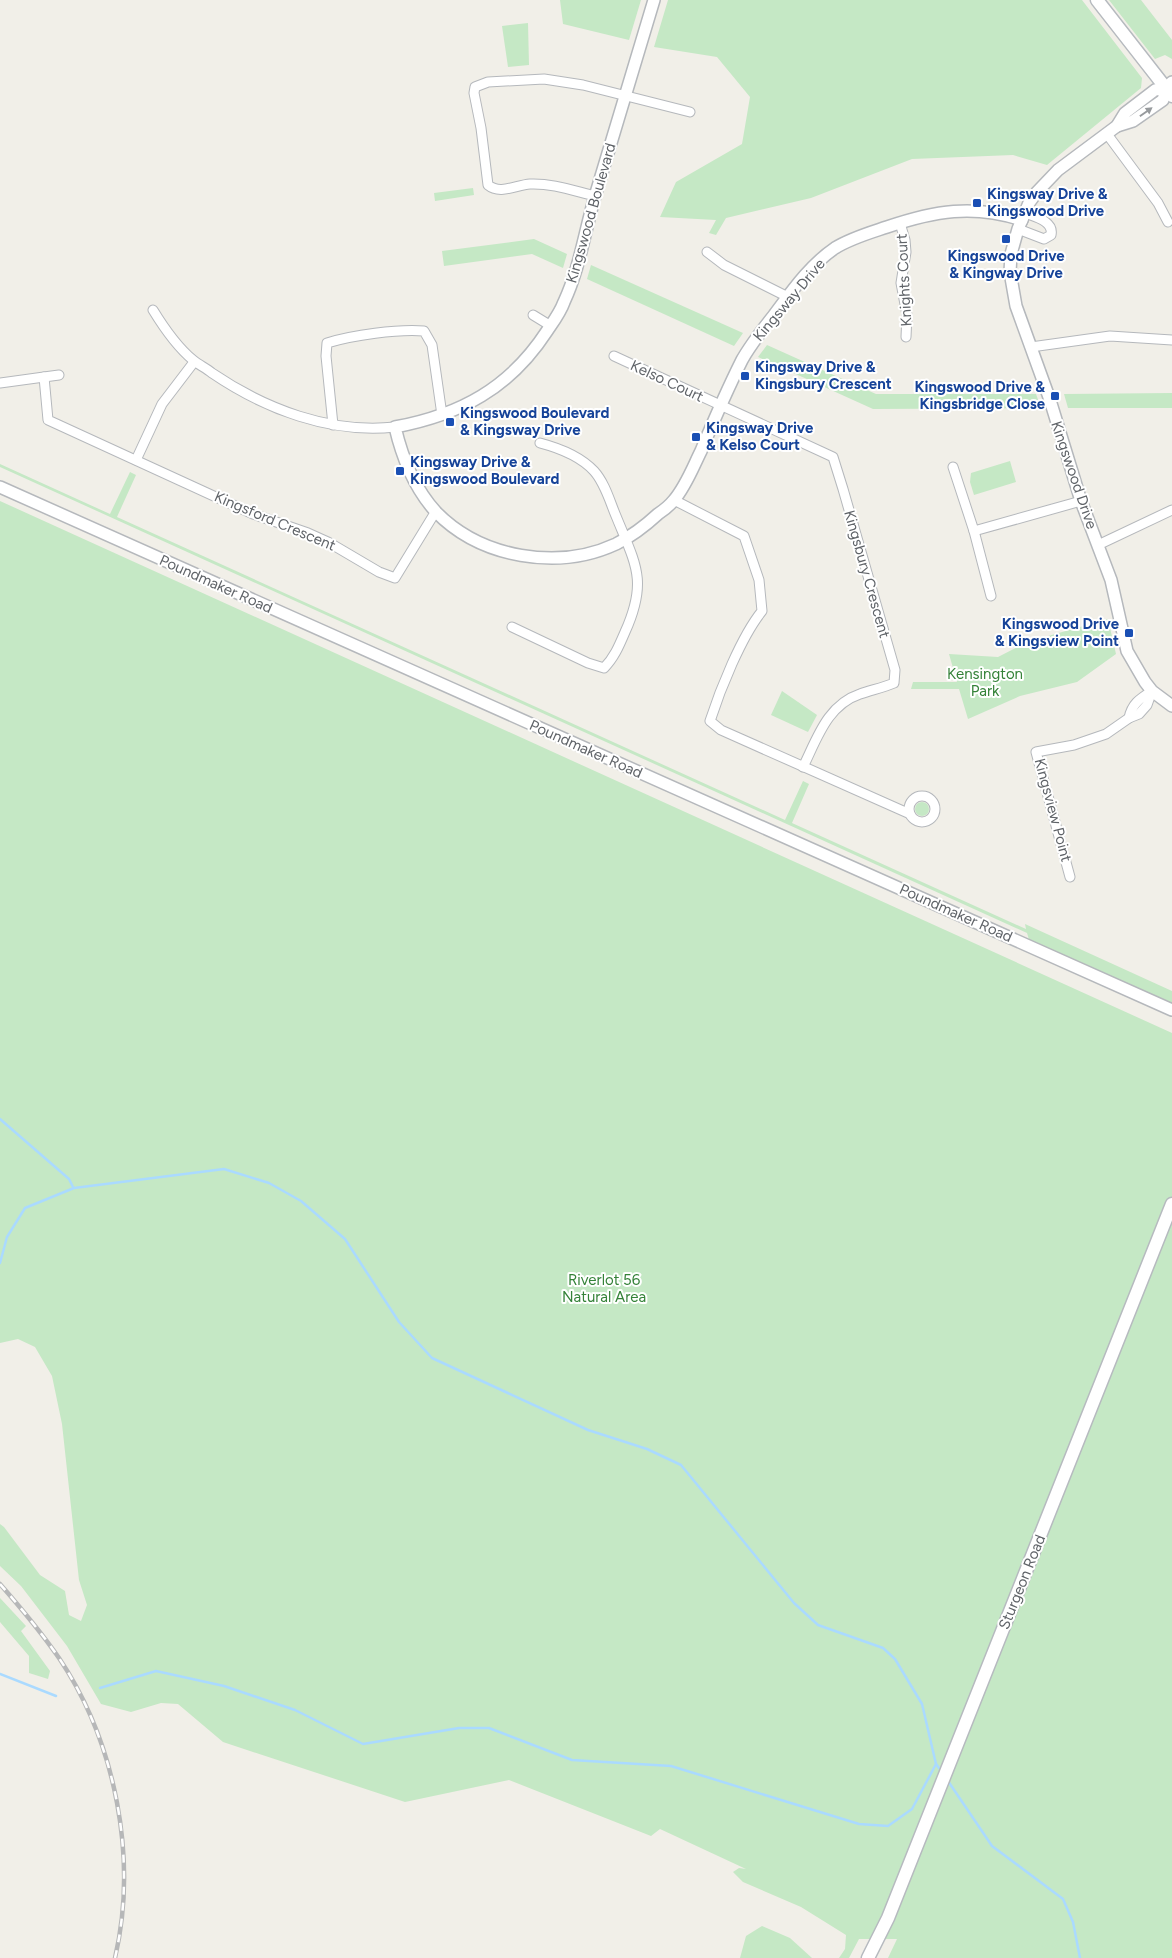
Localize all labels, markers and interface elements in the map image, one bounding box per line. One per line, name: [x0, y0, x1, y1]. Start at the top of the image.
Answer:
one-way arrow: [1139, 107, 1153, 117]
street label: Kingswood Boulevard: [562, 141, 620, 285]
place label: Kingsway Drive & Kingswood Drive: [987, 185, 1108, 220]
marker: Kingsway Drive & Kingswood Drive: [971, 197, 983, 209]
street label: Knights Court: [893, 233, 915, 327]
marker: Kingswood Drive & Kingway Drive: [1000, 233, 1012, 245]
place label: Kingswood Drive & Kingway Drive: [947, 247, 1065, 282]
street label: Kingsway Drive: [749, 255, 829, 345]
street label: Kelso Court: [628, 356, 707, 406]
place label: Kingsway Drive & Kingsbury Crescent: [755, 358, 892, 393]
marker: Kingsway Drive & Kingsbury Crescent: [739, 370, 751, 382]
place label: Kingswood Drive & Kingsbridge Close: [915, 378, 1046, 413]
marker: Kingswood Drive & Kingsbridge Close: [1049, 390, 1061, 402]
place label: Kingswood Boulevard & Kingsway Drive: [460, 404, 610, 439]
marker: Kingswood Boulevard & Kingsway Drive: [444, 416, 456, 428]
place label: Kingsway Drive & Kelso Court: [706, 419, 814, 454]
street label: Kingswood Drive: [1047, 419, 1101, 531]
marker: Kingsway Drive & Kelso Court: [690, 431, 702, 443]
place label: Kingsway Drive & Kingswood Boulevard: [410, 453, 560, 488]
marker: Kingsway Drive & Kingswood Boulevard: [394, 465, 406, 477]
street label: Kingsford Crescent: [212, 487, 339, 555]
street label: Kingsbury Crescent: [840, 508, 894, 640]
street label: Poundmaker Road: [157, 551, 275, 617]
place label: Kingswood Drive & Kingsview Point: [995, 615, 1120, 650]
marker: Kingswood Drive & Kingsview Point: [1123, 627, 1135, 639]
park label: Kensington Park: [947, 665, 1023, 700]
street label: Poundmaker Road: [527, 716, 645, 782]
street label: Kingsview Point: [1031, 756, 1076, 864]
street label: Poundmaker Road: [897, 880, 1015, 946]
park label: Riverlot 56 Natural Area: [562, 1271, 646, 1306]
street label: Sturgeon Road: [995, 1532, 1049, 1632]

